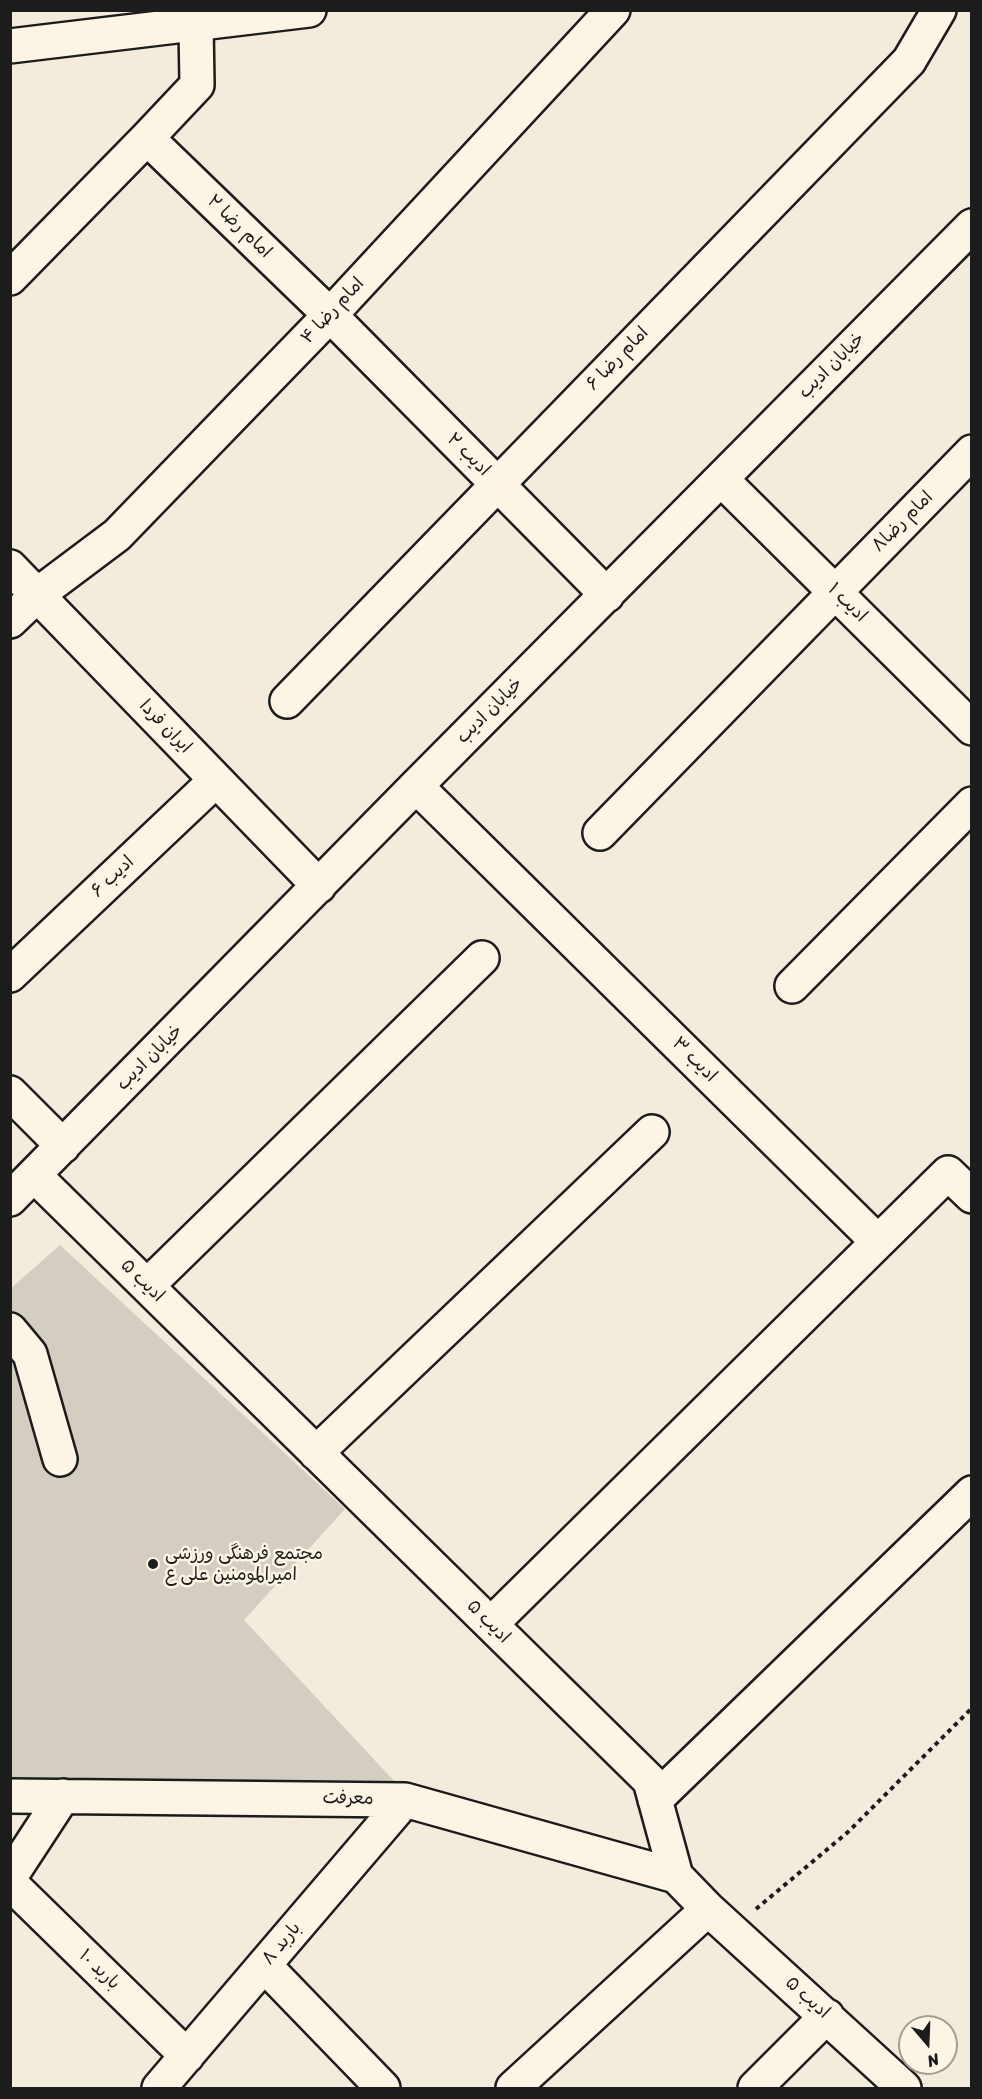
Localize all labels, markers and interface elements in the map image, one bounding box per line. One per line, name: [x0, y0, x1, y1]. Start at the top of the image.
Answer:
street label: امام رضا ۲: [202, 191, 276, 263]
street label: امام رضا ۴: [297, 273, 369, 349]
street label: امام رضا ۶: [582, 323, 654, 395]
street label: خیابان ادیب: [794, 328, 870, 404]
street label: ادیب ۲: [442, 429, 494, 481]
street label: امام رضا۸: [868, 487, 938, 557]
street label: ادیب ۱: [823, 579, 871, 627]
street label: خیابان ادیب: [452, 673, 528, 749]
street label: ایران فردا: [134, 696, 196, 758]
street label: ادیب ۶: [87, 852, 139, 902]
street label: خیابان ادیب: [112, 1020, 188, 1096]
street label: ادیب ۳: [667, 1033, 721, 1087]
street label: ادیب ۵: [116, 1255, 168, 1307]
place label: مجتمع فرهنگی ورزشی امیرالمومنین علی ‌ع: [165, 1543, 323, 1586]
marker: مجتمع فرهنگی ورزشی امیرالمومنین علی ‌ع: [146, 1557, 160, 1571]
street label: ادیب ۵: [462, 1596, 514, 1648]
street label: معرفت: [322, 1788, 374, 1810]
street label: باربد ۸: [258, 1918, 306, 1970]
street label: باربد ۱۰: [74, 1945, 124, 1995]
street label: ادیب ۵: [780, 1972, 834, 2024]
north arrow: [898, 2015, 958, 2075]
text: N: [923, 2045, 943, 2076]

